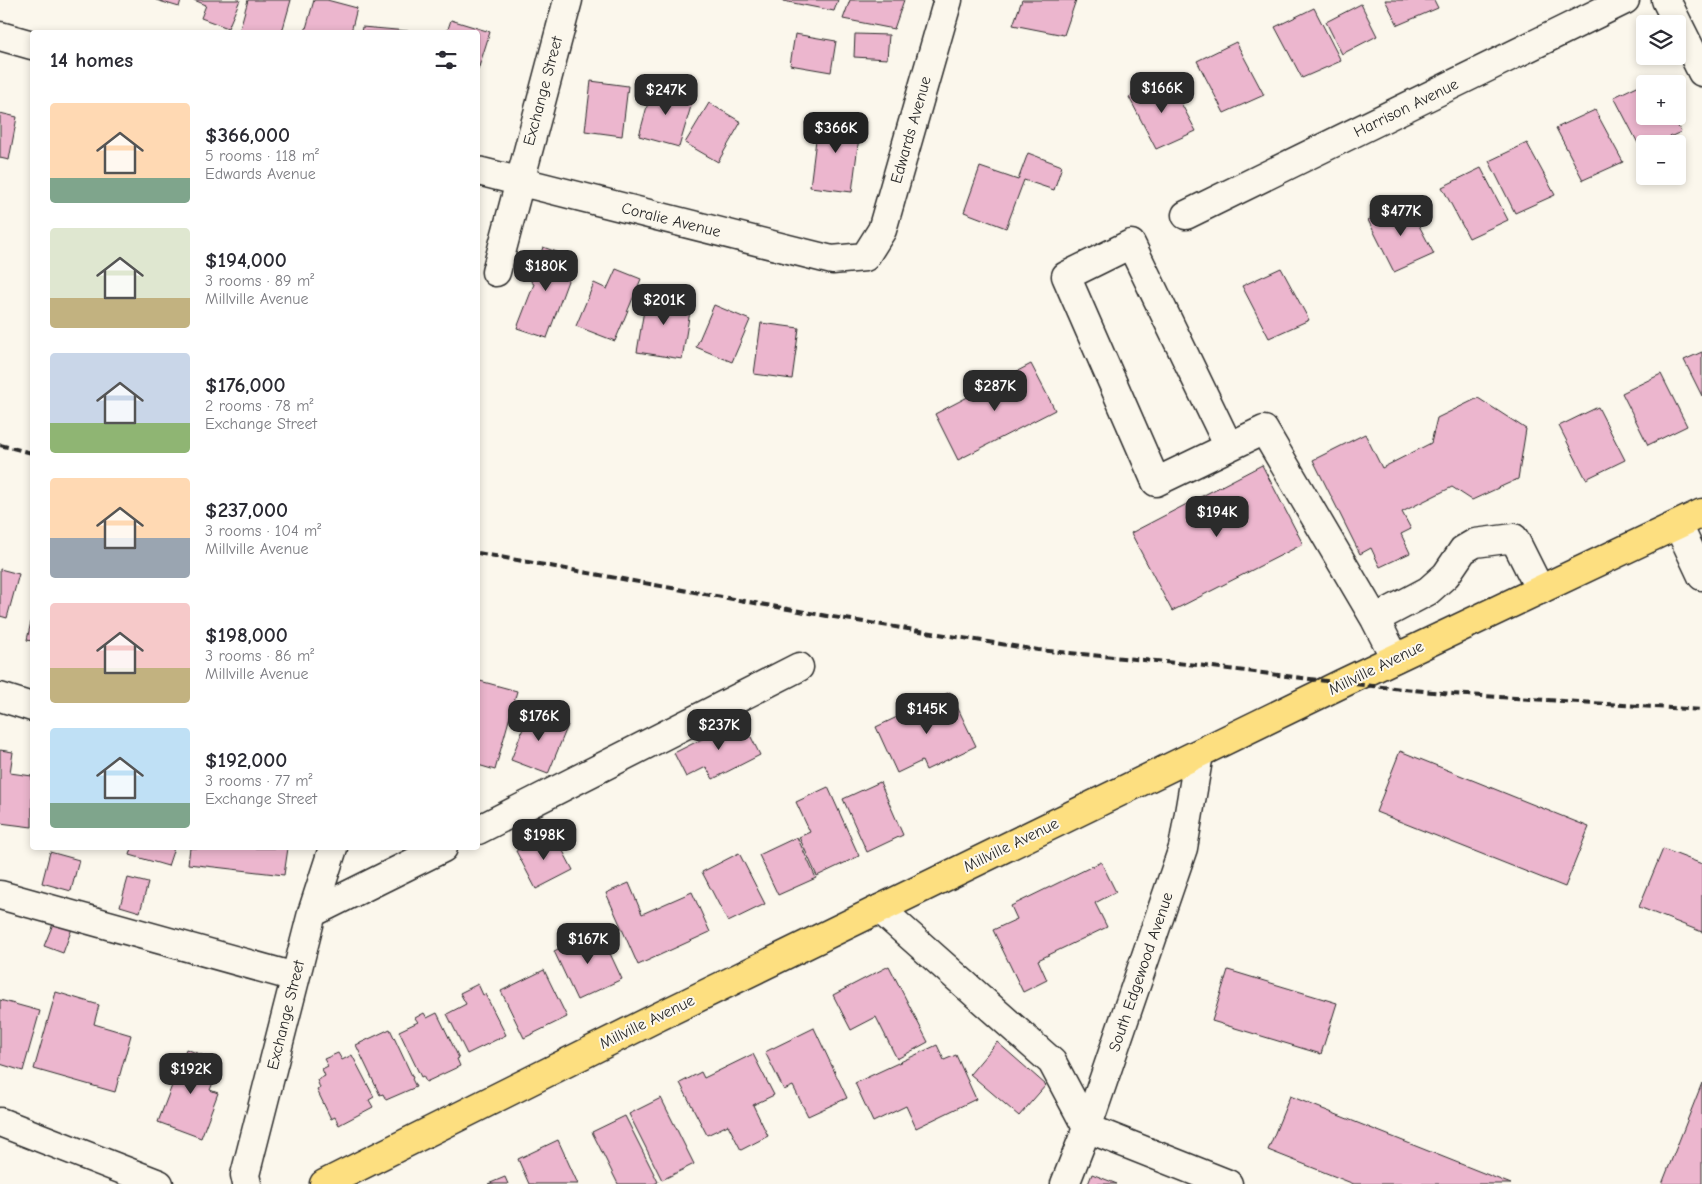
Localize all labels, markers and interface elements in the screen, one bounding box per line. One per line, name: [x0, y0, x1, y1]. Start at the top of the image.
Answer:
map controls: [1636, 15, 1686, 185]
button: layers: [1636, 15, 1686, 65]
street label: Exchange Street: [520, 34, 566, 148]
icon: filters: [432, 46, 460, 74]
text: 14 homes: [50, 48, 133, 72]
pin: $166K: [1127, 72, 1197, 114]
pin: $247K: [631, 74, 701, 116]
street label: Edwards Avenue: [887, 74, 935, 186]
street label: Harrison Avenue: [1351, 75, 1461, 141]
button: +: [1636, 75, 1686, 125]
text: $166K: [1141, 79, 1183, 97]
text: $247K: [646, 81, 686, 99]
pin: $366K: [801, 112, 871, 154]
text: $366K: [814, 119, 858, 137]
icon: home: [90, 123, 150, 183]
text: $366,000: [205, 123, 290, 147]
button: −: [1636, 135, 1686, 185]
text: 5 rooms · 118 m²: [205, 147, 319, 165]
text: Edwards Avenue: [205, 165, 316, 183]
pin: $477K: [1366, 194, 1436, 237]
street label: Coralie Avenue: [619, 199, 723, 241]
text: $477K: [1381, 202, 1421, 220]
icon: home: [90, 248, 150, 308]
text: $194,000: [205, 248, 287, 272]
pin: $180K: [511, 250, 581, 292]
text: $180K: [525, 257, 567, 275]
text: 3 rooms · 89 m²: [205, 272, 314, 290]
pin: $201K: [629, 284, 699, 326]
text: Millville Avenue: [205, 290, 308, 308]
text: $201K: [643, 291, 685, 309]
pin: $287K: [960, 370, 1030, 412]
icon: home: [90, 373, 150, 433]
text: $176,000: [205, 373, 286, 397]
text: $287K: [974, 377, 1016, 395]
text: 2 rooms · 78 m²: [205, 397, 313, 415]
text: Exchange Street: [205, 415, 317, 433]
pin: $194K: [1182, 496, 1252, 538]
icon: home: [90, 498, 150, 558]
text: $237,000: [205, 498, 288, 522]
text: $194K: [1197, 503, 1237, 521]
text: 3 rooms · 104 m²: [205, 522, 321, 540]
text: Millville Avenue: [205, 540, 308, 558]
icon: home: [90, 623, 150, 683]
text: $198,000: [205, 623, 288, 647]
street label: Millville Avenue: [1326, 637, 1426, 699]
text: 3 rooms · 86 m²: [205, 647, 314, 665]
text: Millville Avenue: [205, 665, 308, 683]
pin: $145K: [892, 692, 962, 735]
pin: $176K: [504, 700, 574, 742]
text: $145K: [907, 700, 947, 718]
text: $176K: [519, 707, 559, 725]
pin: $237K: [684, 708, 754, 751]
text: $237K: [698, 716, 740, 734]
icon: home: [90, 748, 150, 808]
text: $192,000: [205, 748, 287, 772]
text: 3 rooms · 77 m²: [205, 772, 313, 790]
text: Exchange Street: [205, 790, 317, 808]
street label: Millville Avenue: [961, 814, 1061, 876]
pin: $198K: [509, 818, 579, 861]
text: $198K: [523, 826, 565, 844]
street label: South Edgewood Avenue: [1105, 890, 1177, 1054]
pin: $167K: [553, 922, 623, 965]
text: $167K: [568, 930, 608, 948]
street label: Exchange Street: [264, 958, 308, 1072]
street label: Millville Avenue: [597, 991, 697, 1053]
pin: $192K: [156, 1052, 226, 1095]
text: $192K: [170, 1060, 212, 1078]

